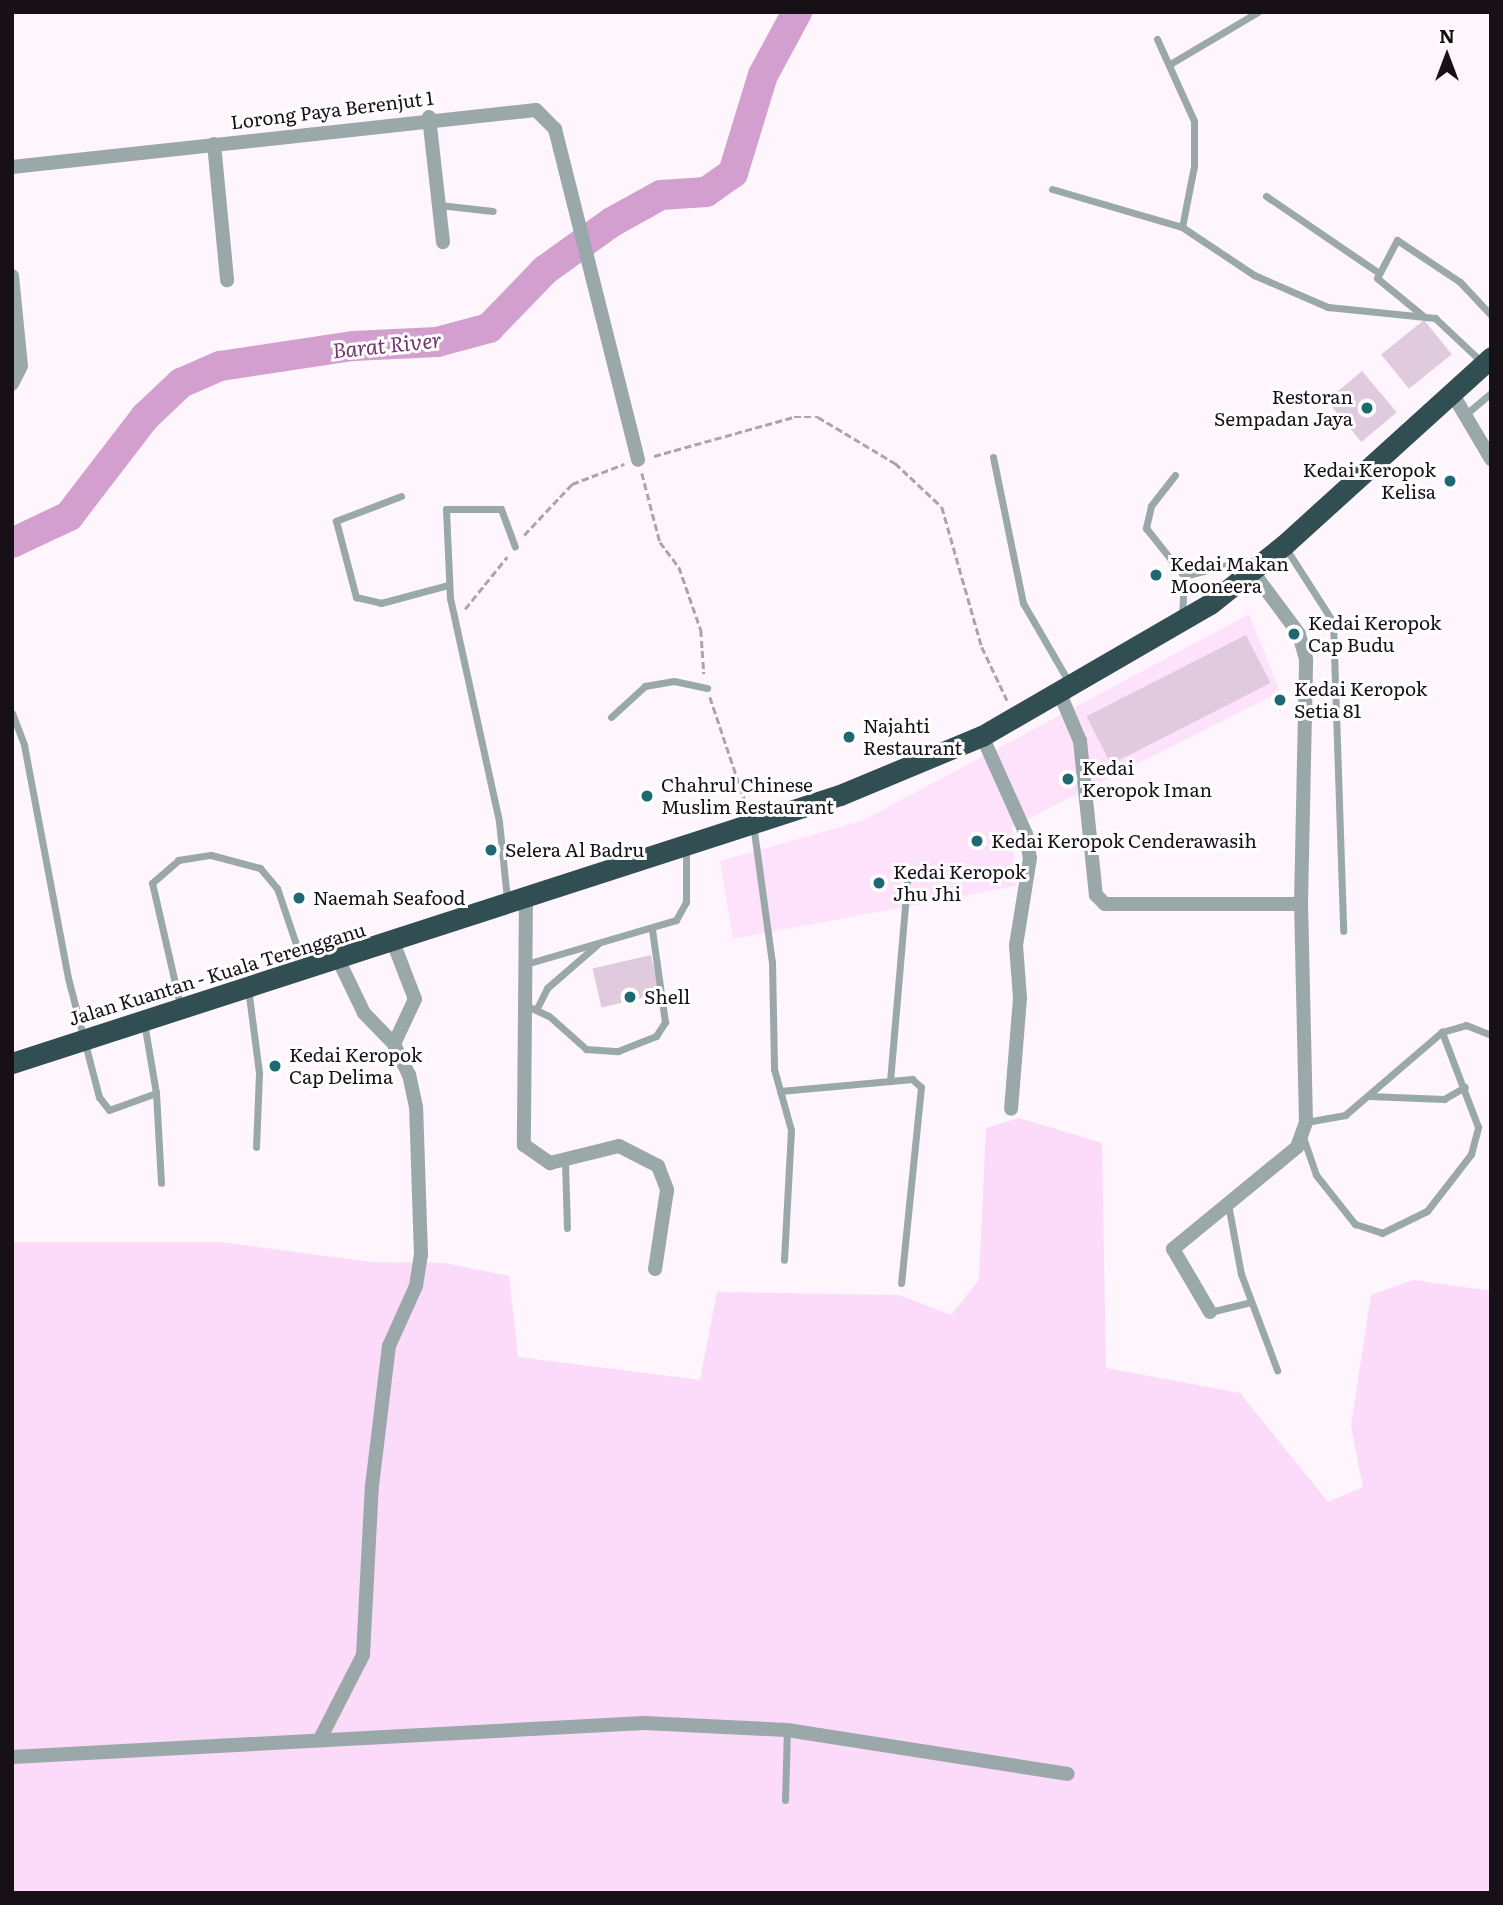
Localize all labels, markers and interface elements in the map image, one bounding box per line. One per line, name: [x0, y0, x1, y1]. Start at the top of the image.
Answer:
north arrow: [1412, 21, 1482, 91]
text: N: [1439, 21, 1455, 49]
street label: Lorong Paya Berenjut 1: [229, 86, 435, 134]
water label: Barat River: [331, 326, 443, 362]
place label: Restoran Sempadan Jaya: [1214, 386, 1353, 430]
marker: Restoran Sempadan Jaya: [1359, 400, 1375, 416]
place label: Kedai Keropok Kelisa: [1303, 459, 1436, 503]
marker: Kedai Keropok Kelisa: [1442, 473, 1458, 489]
place label: Kedai Makan Mooneera: [1170, 553, 1289, 597]
marker: Kedai Makan Mooneera: [1148, 567, 1164, 583]
place label: Kedai Keropok Cap Budu: [1308, 612, 1441, 656]
marker: Kedai Keropok Cap Budu: [1286, 626, 1302, 642]
place label: Kedai Keropok Setia 81: [1294, 678, 1427, 722]
marker: Kedai Keropok Setia 81: [1272, 692, 1288, 708]
place label: Najahti Restaurant: [863, 715, 962, 759]
marker: Najahti Restaurant: [841, 729, 857, 745]
place label: Kedai Keropok Iman: [1082, 757, 1212, 801]
marker: Kedai Keropok Iman: [1060, 771, 1076, 787]
place label: Chahrul Chinese Muslim Restaurant: [661, 774, 834, 818]
marker: Chahrul Chinese Muslim Restaurant: [639, 788, 655, 804]
place label: Kedai Keropok Cenderawasih: [991, 830, 1257, 852]
marker: Kedai Keropok Cenderawasih: [969, 833, 985, 849]
place label: Selera Al Badru: [505, 839, 644, 861]
marker: Selera Al Badru: [483, 842, 499, 858]
place label: Kedai Keropok Jhu Jhi: [893, 861, 1026, 905]
marker: Kedai Keropok Jhu Jhi: [871, 875, 887, 891]
place label: Naemah Seafood: [313, 887, 465, 909]
marker: Naemah Seafood: [291, 890, 307, 906]
street label: Jalan Kuantan - Kuala Terengganu: [66, 918, 368, 1030]
place label: Shell: [644, 986, 690, 1008]
marker: Shell: [622, 989, 638, 1005]
place label: Kedai Keropok Cap Delima: [289, 1044, 422, 1088]
marker: Kedai Keropok Cap Delima: [267, 1058, 283, 1074]

